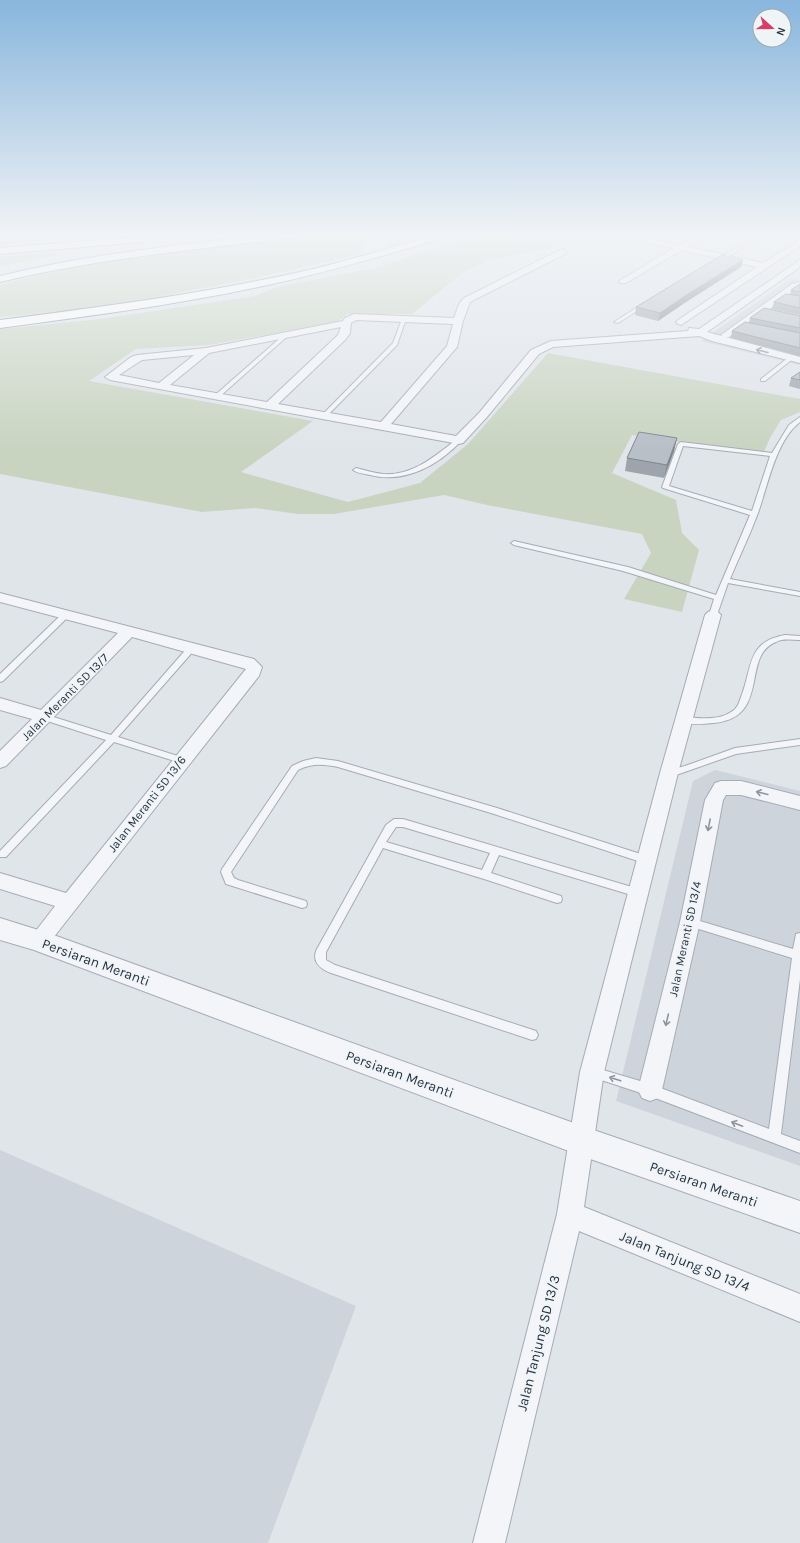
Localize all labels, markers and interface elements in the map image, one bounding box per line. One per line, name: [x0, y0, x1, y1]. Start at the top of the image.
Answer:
north arrow: [752, 8, 792, 48]
text: N: [773, 25, 788, 37]
one-way arrow: [756, 346, 769, 354]
street label: Jalan Meranti SD 13/7: [19, 650, 112, 743]
street label: Jalan Meranti SD 13/6: [105, 753, 189, 855]
one-way arrow: [756, 789, 769, 797]
one-way arrow: [705, 818, 713, 831]
street label: Jalan Meranti SD 13/4: [666, 880, 704, 998]
street label: Persiaran Meranti: [40, 935, 152, 990]
one-way arrow: [662, 1013, 670, 1026]
street label: Persiaran Meranti: [344, 1047, 456, 1102]
one-way arrow: [609, 1075, 622, 1082]
one-way arrow: [732, 1119, 744, 1127]
street label: Persiaran Meranti: [647, 1158, 760, 1211]
street label: Jalan Tanjung SD 13/4: [617, 1228, 753, 1295]
street label: Jalan Tanjung SD 13/3: [513, 1273, 564, 1413]

